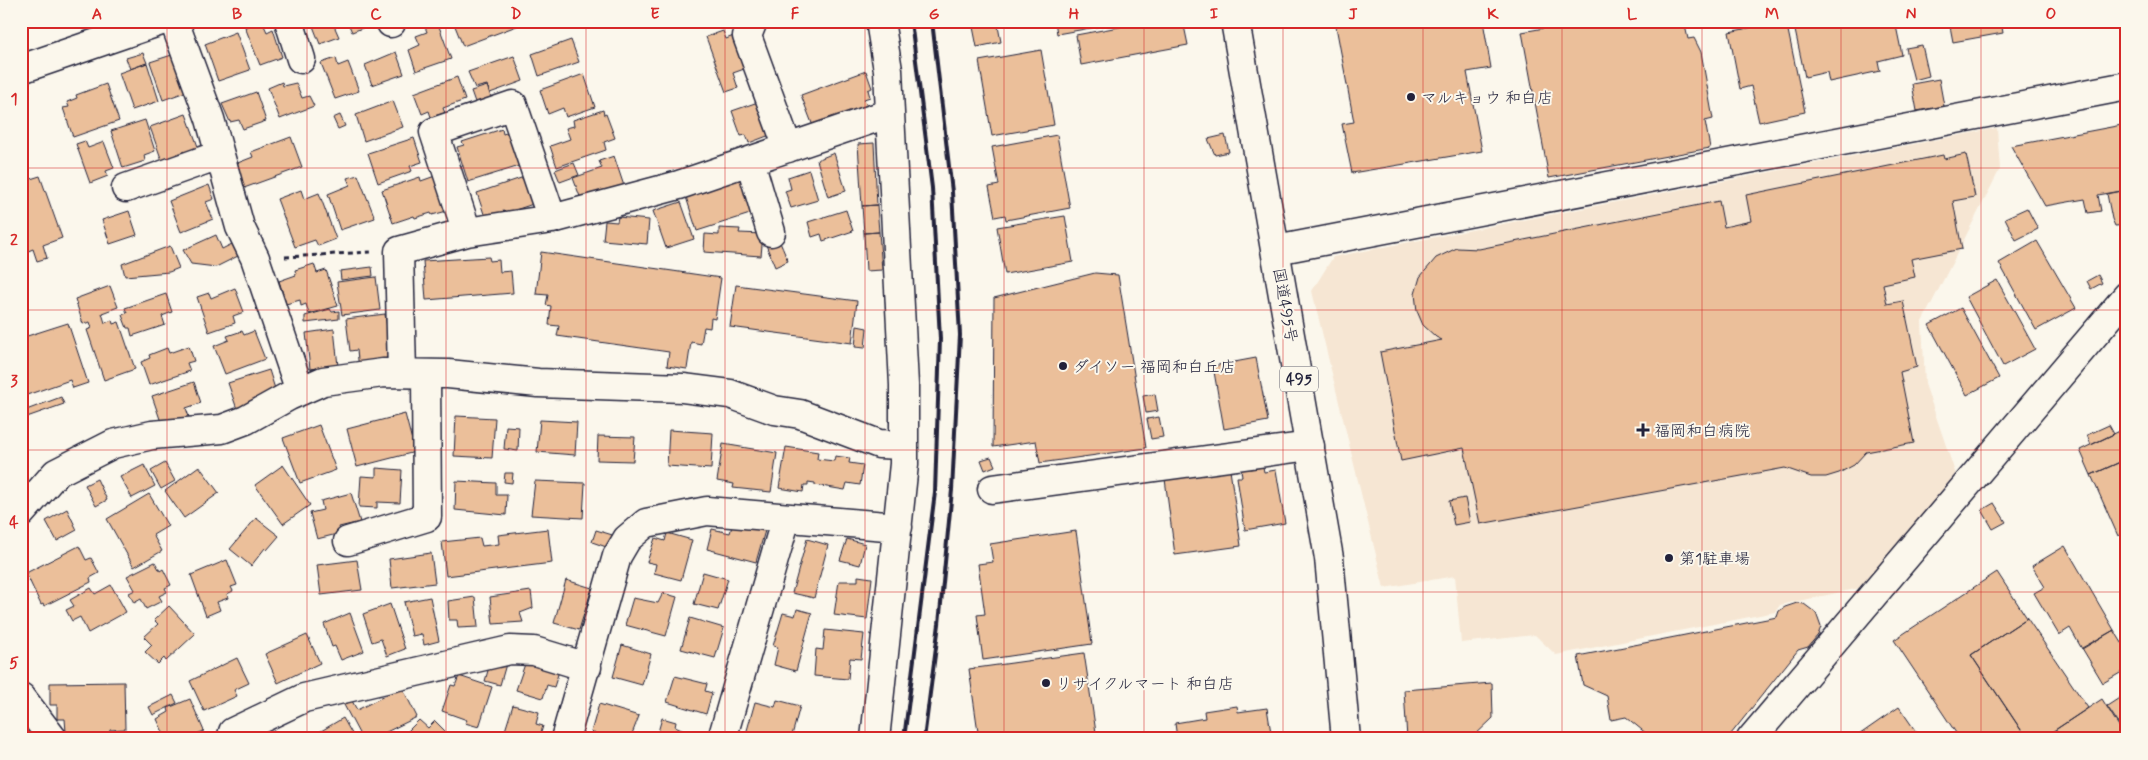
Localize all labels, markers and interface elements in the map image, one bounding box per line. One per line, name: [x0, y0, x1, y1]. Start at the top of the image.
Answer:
text: A: [92, 4, 102, 25]
text: B: [232, 4, 242, 25]
text: C: [370, 4, 382, 25]
text: D: [510, 4, 522, 25]
text: E: [650, 4, 660, 25]
text: F: [791, 4, 800, 25]
text: G: [929, 4, 940, 25]
text: H: [1069, 4, 1080, 25]
text: I: [1210, 4, 1219, 25]
text: J: [1348, 4, 1358, 25]
text: K: [1487, 4, 1499, 25]
text: L: [1627, 4, 1638, 25]
text: M: [1765, 4, 1779, 25]
text: N: [1906, 4, 1916, 25]
text: O: [2046, 4, 2057, 25]
place label: マルキョウ 和白店: [1421, 88, 1553, 109]
text: 1: [10, 89, 18, 110]
marker: マルキョウ 和白店: [1405, 91, 1417, 103]
text: 2: [10, 230, 18, 251]
street label: 国道495号: [1268, 266, 1301, 344]
place label: ダイソー 福岡和白丘店: [1073, 357, 1236, 378]
marker: ダイソー 福岡和白丘店: [1057, 360, 1069, 372]
road number: 495: [1280, 366, 1318, 392]
text: 3: [10, 371, 18, 392]
place label: 福岡和白病院: [1654, 421, 1750, 442]
marker: 福岡和白病院: [1636, 423, 1650, 437]
text: 4: [9, 512, 19, 533]
place label: 第1駐車場: [1679, 549, 1750, 570]
marker: 第1駐車場: [1663, 552, 1675, 564]
text: 5: [9, 653, 19, 674]
place label: リサイクルマート 和白店: [1056, 674, 1234, 695]
marker: リサイクルマート 和白店: [1040, 677, 1052, 689]

